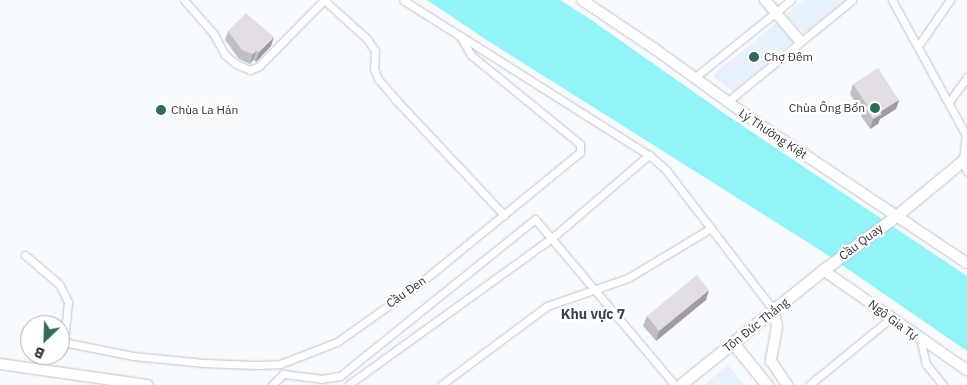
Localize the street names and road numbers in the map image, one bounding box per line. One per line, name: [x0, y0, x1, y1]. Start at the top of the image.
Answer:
street label: Lý Thường Kiệt: [736, 106, 810, 162]
street label: Cầu Quay: [836, 221, 886, 263]
street label: Cầu Đen: [383, 273, 429, 311]
street label: Tôn Đức Thắng: [720, 295, 792, 355]
street label: Ngô Gia Tự: [866, 297, 920, 343]

